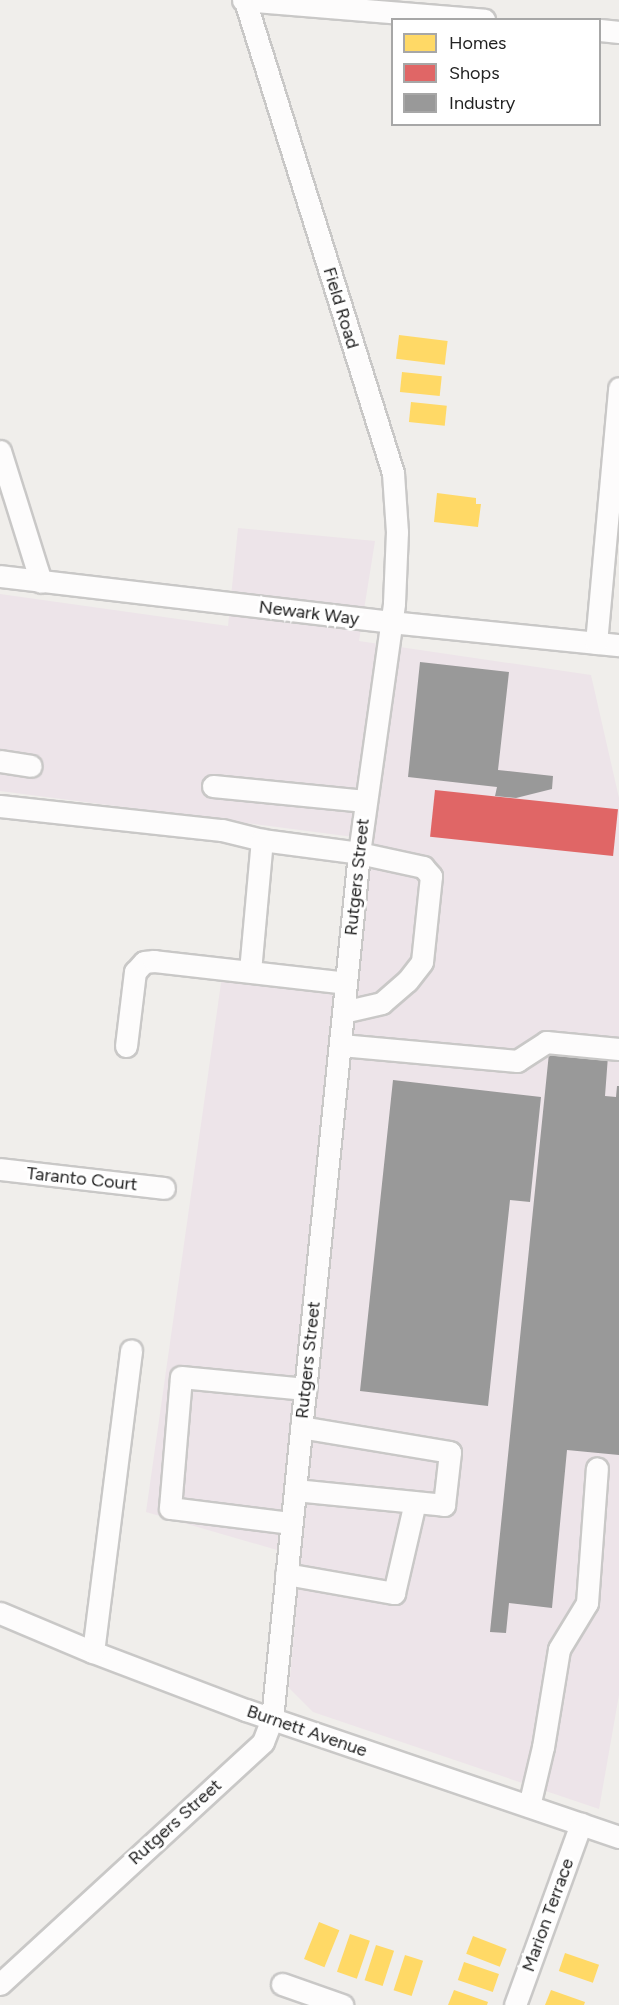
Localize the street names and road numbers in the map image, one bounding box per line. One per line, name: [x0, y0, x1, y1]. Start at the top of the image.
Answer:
street label: Field Road: [318, 265, 364, 351]
street label: Newark Way: [258, 596, 360, 630]
street label: Rutgers Street: [340, 817, 374, 937]
street label: Taranto Court: [26, 1162, 138, 1196]
street label: Rutgers Street: [291, 1300, 325, 1420]
street label: Burnett Avenue: [244, 1700, 370, 1762]
street label: Rutgers Street: [124, 1775, 226, 1869]
street label: Marion Terrace: [517, 1855, 579, 1975]

